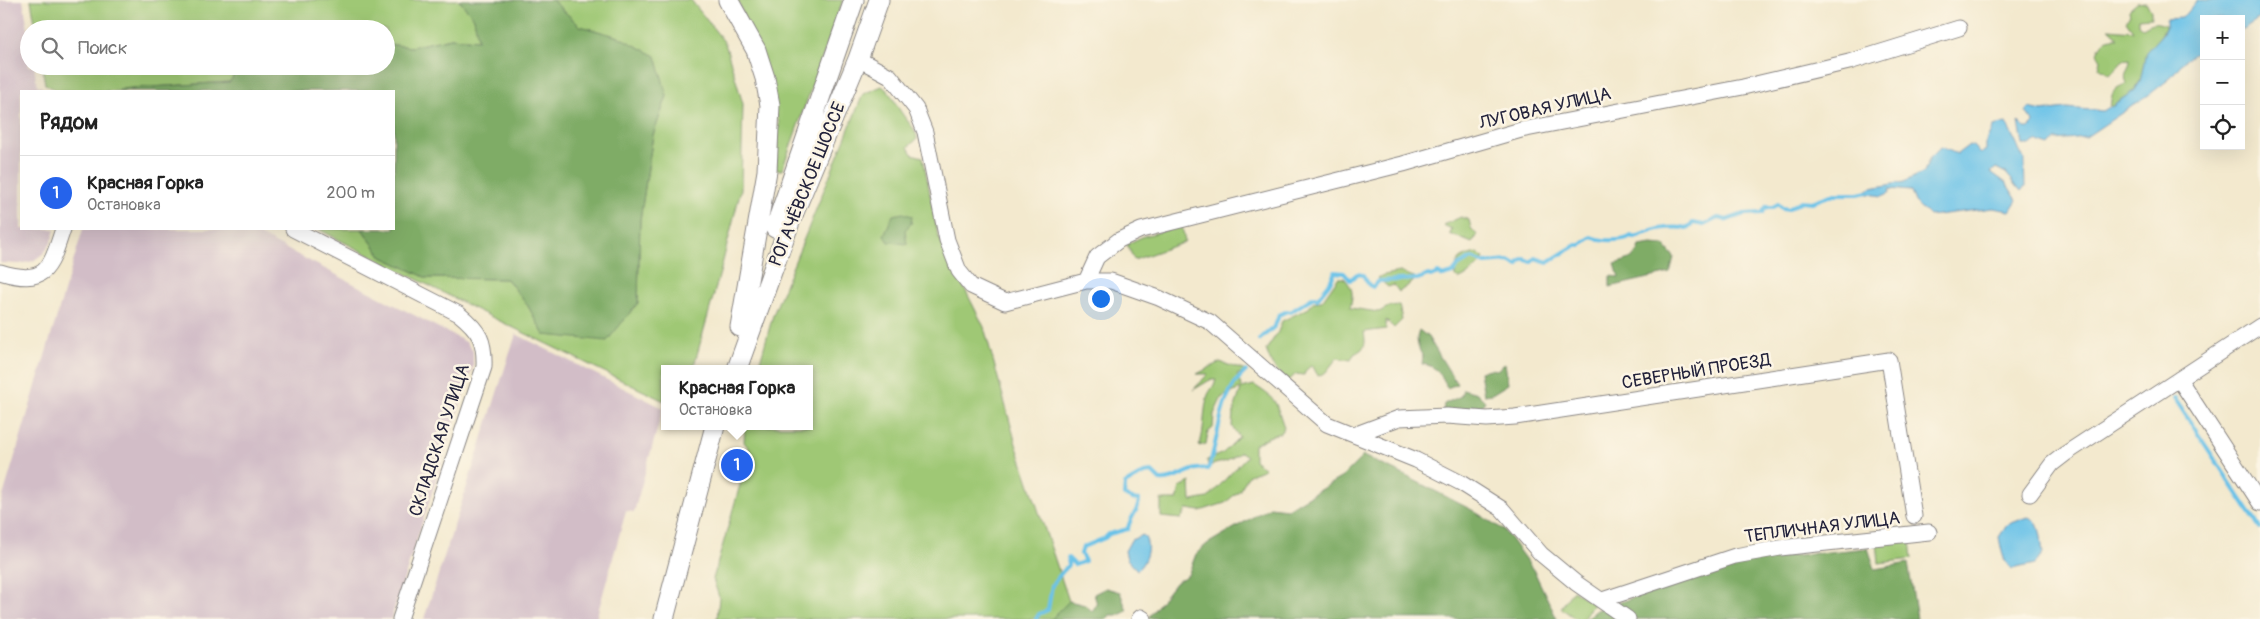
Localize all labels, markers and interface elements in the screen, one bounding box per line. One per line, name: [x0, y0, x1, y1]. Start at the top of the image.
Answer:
map controls: [2200, 15, 2245, 150]
button: +: [2200, 15, 2245, 60]
search box: [20, 20, 395, 75]
icon: search: [38, 34, 66, 62]
text: Поиск: [78, 36, 128, 60]
button: −: [2200, 60, 2245, 105]
street label: ЛУГОВАЯ УЛИЦА: [1476, 82, 1614, 135]
street label: РОГАЧЁВСКОЕ ШОССЕ: [764, 99, 851, 270]
button: locate: [2200, 105, 2245, 150]
text: Рядом: [40, 109, 98, 136]
text: Красная Горка: [87, 171, 204, 195]
text: 1: [53, 183, 59, 203]
text: 200 m: [327, 183, 375, 203]
text: Остановка: [87, 195, 161, 215]
your location: [1088, 286, 1114, 312]
street label: СЕВЕРНЫЙ ПРОЕЗД: [1620, 348, 1772, 395]
street label: СКЛАДСКАЯ УЛИЦА: [404, 361, 475, 519]
popup: [661, 365, 813, 430]
text: Красная Горка: [679, 376, 795, 400]
text: Остановка: [679, 400, 752, 420]
pin: 1: [721, 446, 753, 484]
street label: ТЕПЛИЧНАЯ УЛИЦА: [1743, 506, 1902, 548]

